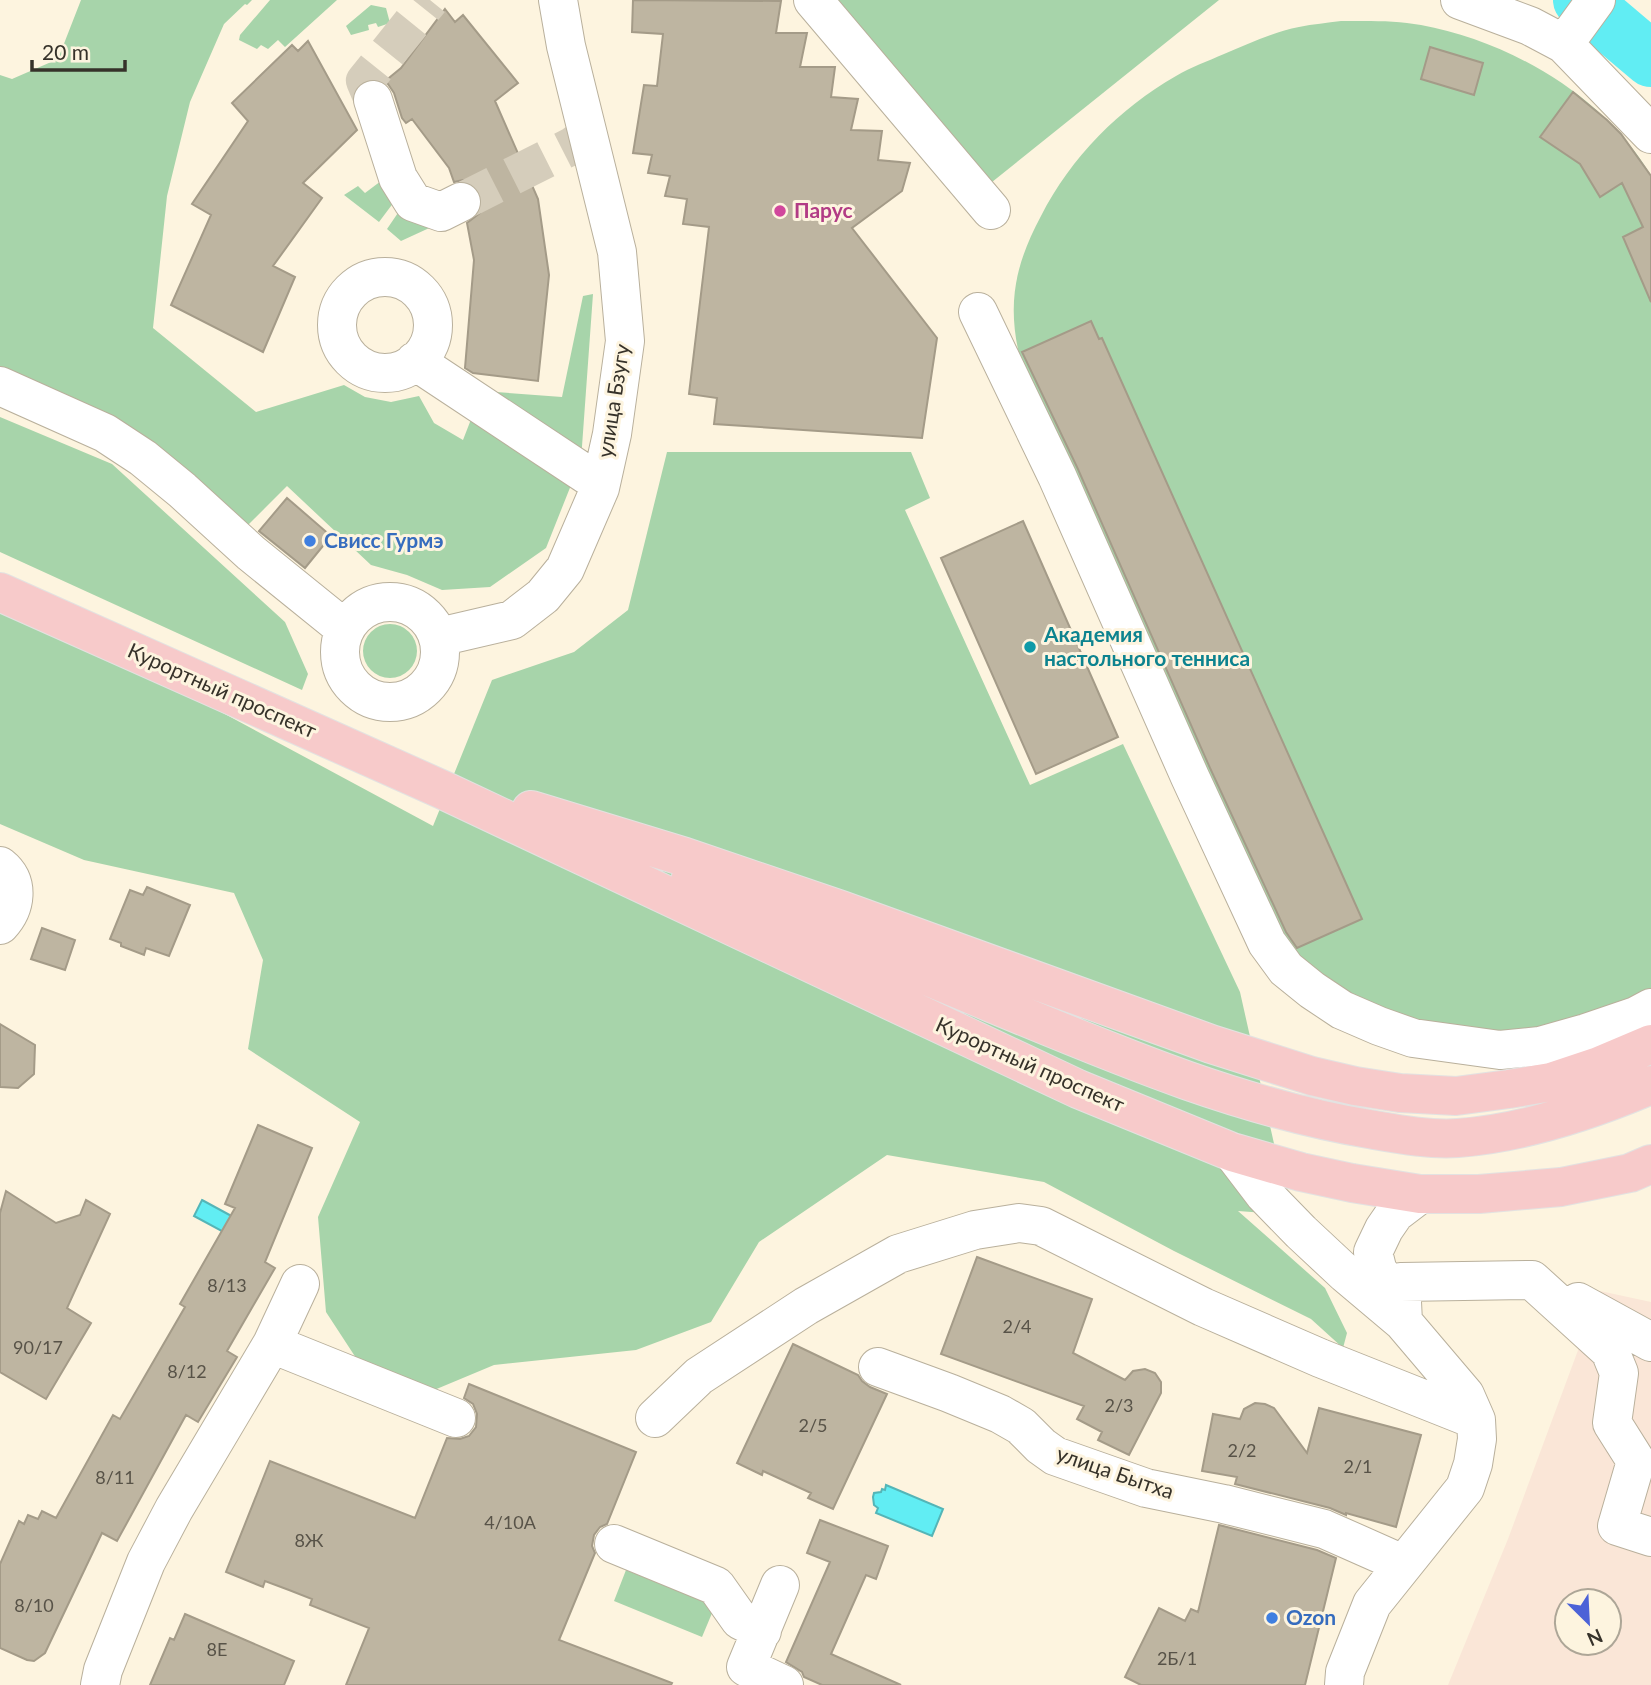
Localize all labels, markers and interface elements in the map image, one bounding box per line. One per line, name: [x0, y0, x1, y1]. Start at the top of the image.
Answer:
scale bar: [32, 28, 124, 72]
text: 20 m: [42, 39, 89, 64]
place label: Парус: [794, 197, 853, 222]
marker: Парус: [772, 203, 788, 219]
street label: улица Бзугу: [591, 342, 634, 459]
place label: Свисс Гурмэ: [324, 527, 444, 552]
marker: Свисс Гурмэ: [302, 533, 318, 549]
place label: Академия настольного тенниса: [1043, 621, 1250, 670]
street label: Курортный проспект: [124, 637, 321, 743]
marker: Академия настольного тенниса: [1022, 639, 1038, 655]
street label: Курортный проспект: [932, 1011, 1129, 1117]
house number: 8/13: [207, 1274, 247, 1296]
house number: 2/4: [1002, 1315, 1032, 1337]
house number: 90/17: [13, 1336, 63, 1358]
house number: 8/12: [167, 1360, 207, 1382]
house number: 2/3: [1104, 1394, 1134, 1416]
house number: 2/5: [798, 1414, 828, 1436]
house number: 2/2: [1227, 1439, 1257, 1461]
street label: улица Бытха: [1054, 1440, 1177, 1503]
house number: 2/1: [1343, 1455, 1373, 1477]
house number: 8/11: [95, 1466, 135, 1488]
house number: 4/10А: [484, 1511, 537, 1533]
house number: 8Ж: [294, 1529, 324, 1551]
north arrow: [1553, 1587, 1623, 1657]
house number: 8/10: [14, 1594, 54, 1616]
place label: Ozon: [1286, 1604, 1336, 1629]
marker: Ozon: [1264, 1610, 1280, 1626]
text: N: [1584, 1625, 1606, 1651]
house number: 8Е: [207, 1638, 227, 1660]
house number: 2Б/1: [1157, 1647, 1197, 1669]

